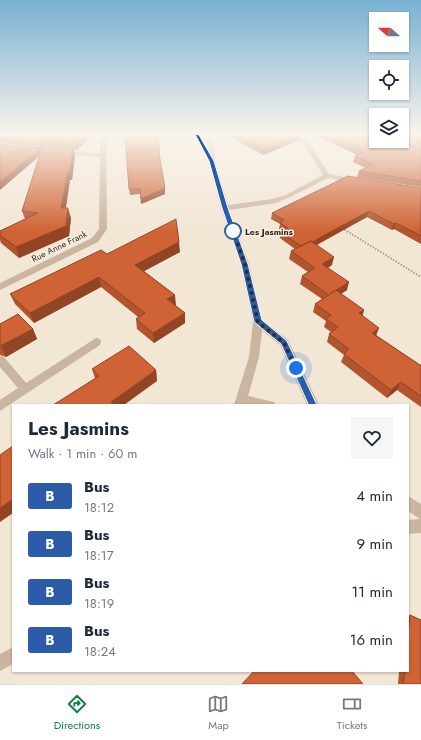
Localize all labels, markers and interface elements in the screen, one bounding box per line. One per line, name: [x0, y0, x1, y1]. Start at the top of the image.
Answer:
north arrow: [369, 12, 409, 52]
map controls: [369, 12, 409, 148]
button: locate: [369, 60, 409, 100]
button: layers: [369, 108, 409, 148]
marker: Les Jasmins: [224, 222, 242, 240]
place label: Les Jasmins: [245, 225, 293, 238]
street label: Rue Anne Frank: [29, 227, 89, 265]
your location: [286, 358, 306, 378]
text: Les Jasmins: [28, 415, 129, 442]
button: heart: [351, 417, 393, 459]
text: Walk · 1 min · 60 m: [28, 444, 137, 463]
text: Bus: [84, 476, 109, 498]
text: 4 min: [356, 485, 393, 507]
text: B: [45, 486, 55, 506]
text: 18:12: [84, 498, 114, 517]
text: Bus: [84, 524, 109, 546]
text: 9 min: [356, 533, 393, 555]
text: B: [45, 534, 55, 554]
text: 18:17: [84, 546, 114, 565]
text: Bus: [84, 572, 109, 594]
text: 11 min: [352, 581, 393, 603]
text: B: [45, 582, 55, 602]
text: 18:19: [84, 594, 114, 613]
text: Bus: [84, 620, 109, 642]
text: 16 min: [350, 629, 393, 651]
text: B: [45, 630, 55, 650]
text: 18:24: [84, 642, 116, 661]
tab: Directions: [54, 693, 100, 733]
tab: Map: [207, 693, 229, 733]
tab: Tickets: [337, 693, 367, 733]

